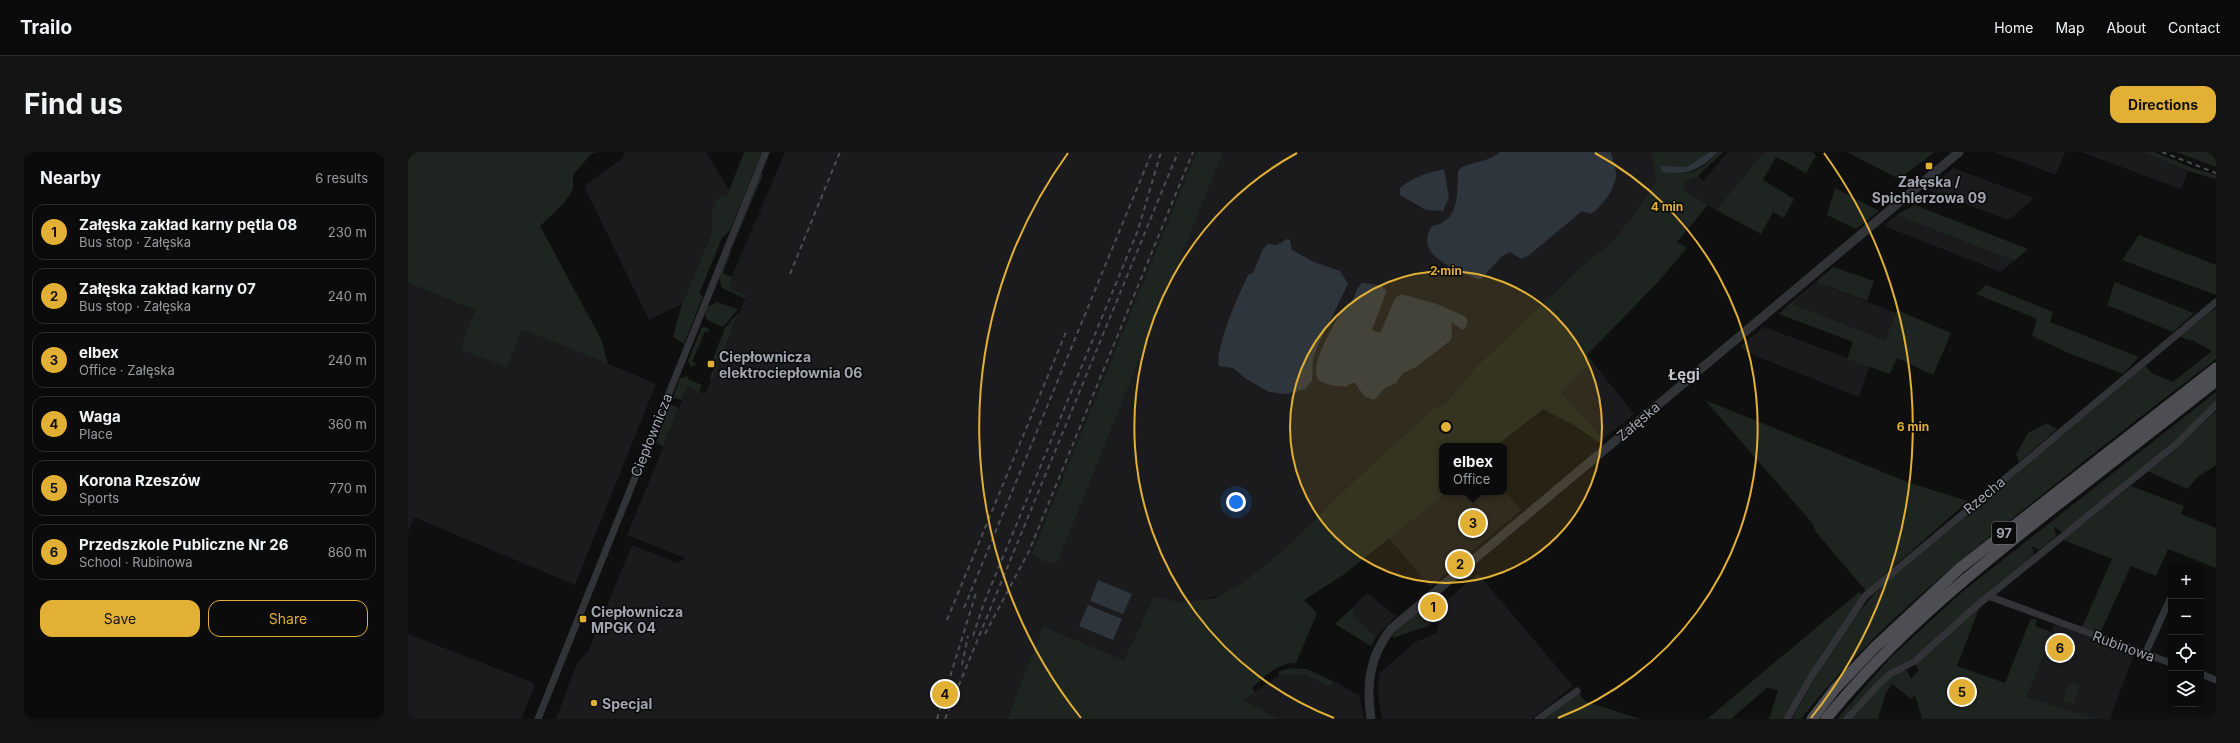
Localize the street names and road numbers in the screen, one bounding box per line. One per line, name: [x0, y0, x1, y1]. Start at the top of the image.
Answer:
street label: Ciepłownicza: [627, 391, 675, 479]
street label: Załęska: [1613, 398, 1663, 444]
street label: Rzecha: [1960, 473, 2008, 517]
road number: 97: [1992, 522, 2016, 544]
street label: Rubinowa: [2091, 627, 2157, 665]

